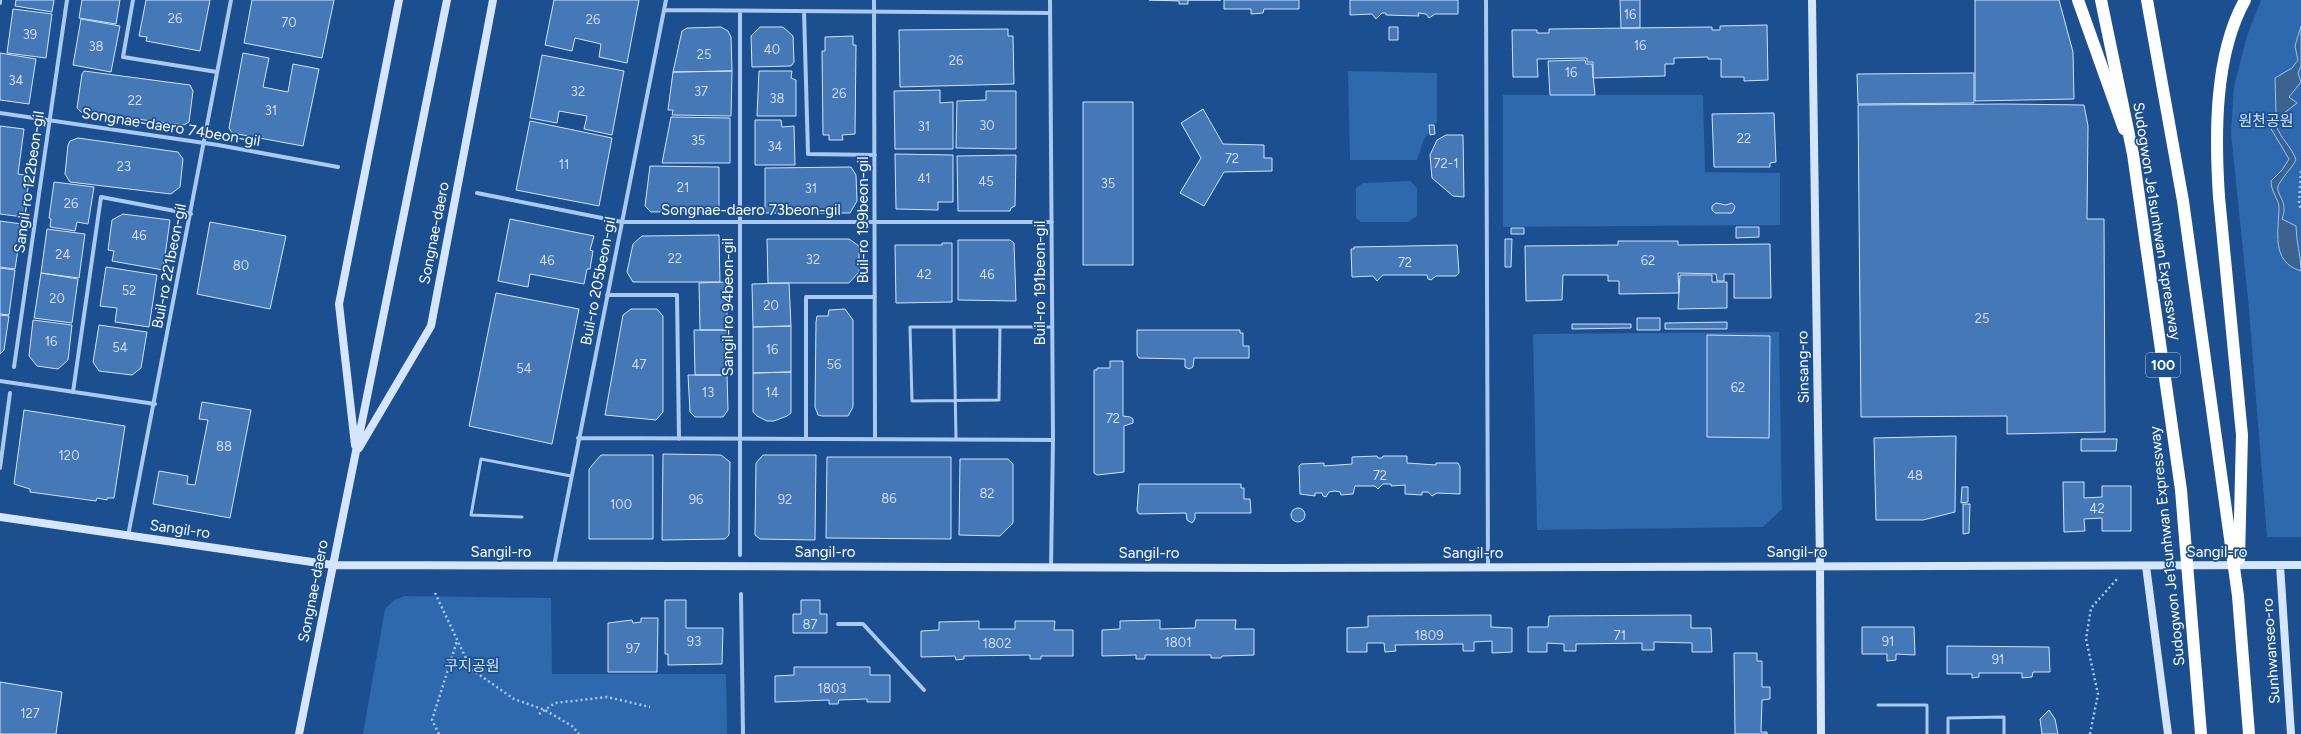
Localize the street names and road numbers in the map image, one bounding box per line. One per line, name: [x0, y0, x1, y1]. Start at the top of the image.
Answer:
street label: Sudogwon Je1sunhwan Expressway: [2129, 101, 2185, 341]
street label: Songnae-daero 74beon-gil: [80, 104, 262, 150]
street label: Sangil-ro 122beon-gil: [10, 110, 48, 254]
street label: Buil-ro 199beon-gil: [854, 156, 872, 284]
street label: Songnae-daero: [415, 180, 453, 286]
street label: Songnae-daero 73beon-gil: [661, 201, 841, 219]
street label: Buil-ro 221beon-gil: [148, 202, 190, 330]
street label: Buil-ro 205beon-gil: [577, 215, 619, 347]
street label: Buil-ro 191beon-gil: [1031, 221, 1049, 345]
street label: Sangil-ro 94beon-gil: [719, 238, 737, 376]
street label: Sinsang-ro: [1793, 330, 1813, 404]
road number: 100: [2146, 353, 2180, 377]
street label: Sudogwon Je1sunhwan Expressway: [2145, 425, 2189, 667]
street label: Sangil-ro: [149, 516, 212, 542]
street label: Songnae-daero: [294, 538, 332, 644]
street label: Sangil-ro: [471, 543, 532, 561]
street label: Sangil-ro: [795, 543, 856, 561]
street label: Sangil-ro: [1767, 543, 1828, 561]
street label: Sangil-ro: [2187, 543, 2248, 561]
street label: Sangil-ro: [1119, 544, 1180, 562]
street label: Sangil-ro: [1443, 544, 1504, 562]
street label: Sunhwanseo-ro: [2258, 597, 2284, 704]

